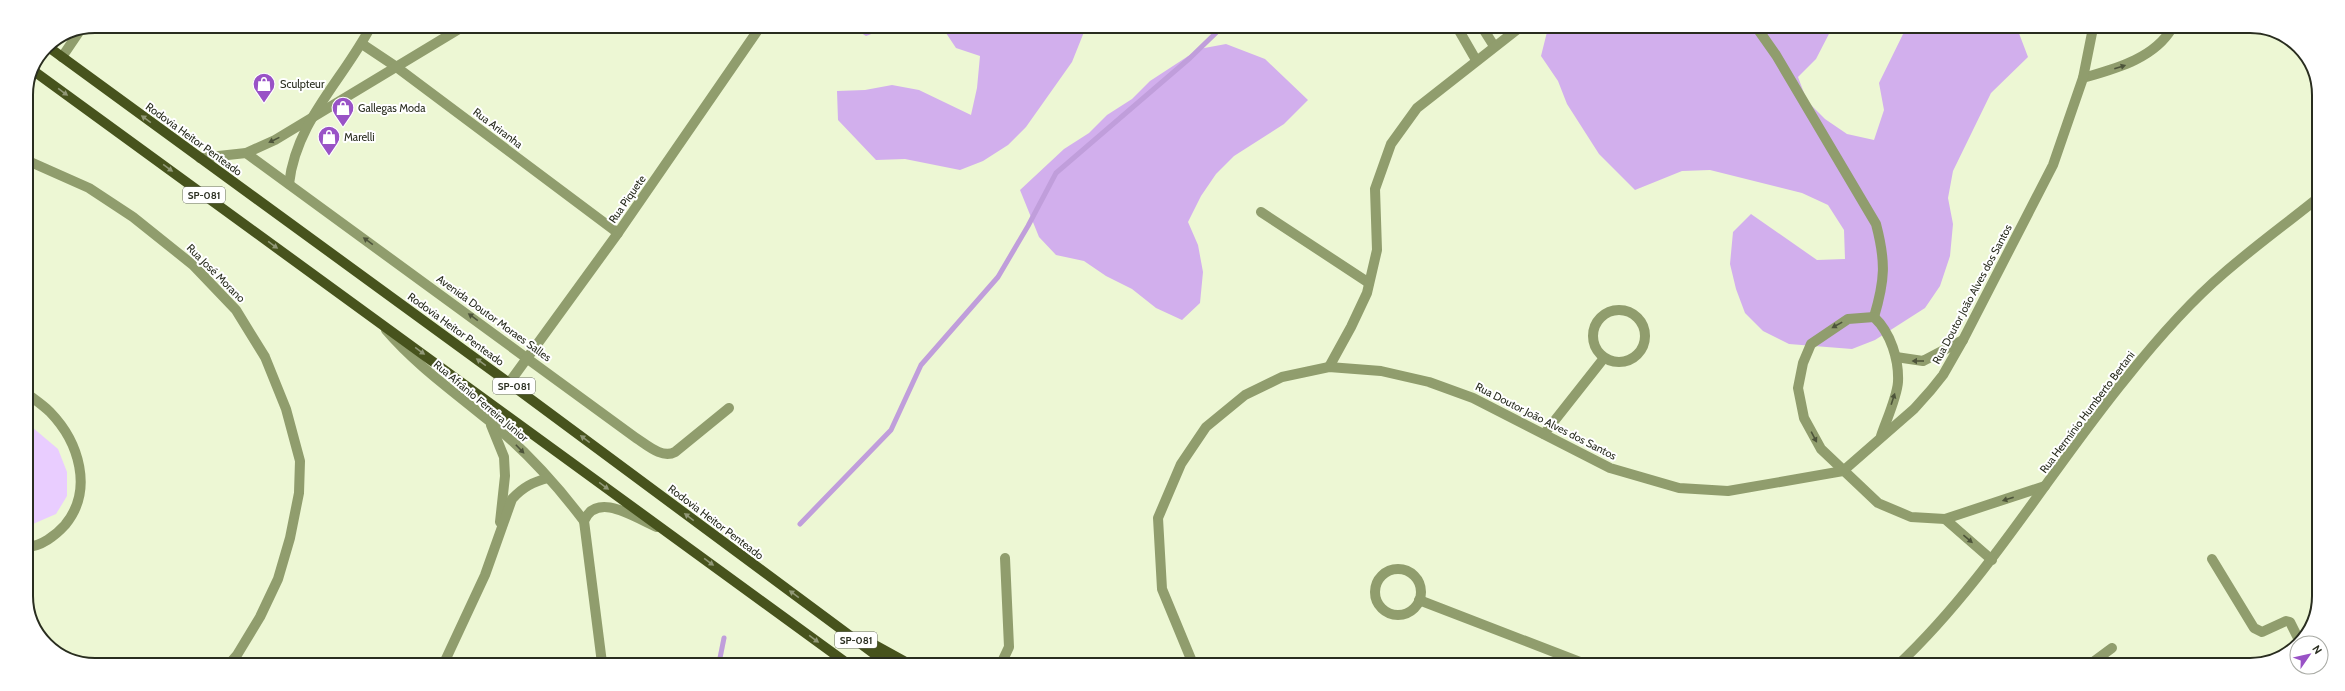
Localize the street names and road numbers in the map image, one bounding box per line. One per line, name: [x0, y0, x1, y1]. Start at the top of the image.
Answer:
street label: Rodovia Heitor Penteado: [143, 99, 245, 179]
street label: Rua Ariranha: [470, 105, 526, 152]
street label: Rua Piquete: [605, 172, 649, 226]
road number: SP-081: [183, 187, 225, 203]
street label: Rua Doutor João Alves dos Santos: [1929, 221, 2015, 366]
street label: Rua José Morano: [184, 241, 248, 305]
street label: Avenida Doutor Moraes Salles: [434, 272, 554, 365]
street label: Rodovia Heitor Penteado: [405, 289, 507, 369]
street label: Rua Hermínio Humberto Bertani: [2036, 348, 2138, 476]
street label: Rua Afrânio Ferreira Júnior: [431, 357, 532, 445]
road number: SP-081: [493, 378, 535, 394]
street label: Rua Doutor João Alves dos Santos: [1473, 379, 1619, 463]
street label: Rodovia Heitor Penteado: [666, 482, 766, 562]
road number: SP-081: [835, 632, 877, 648]

